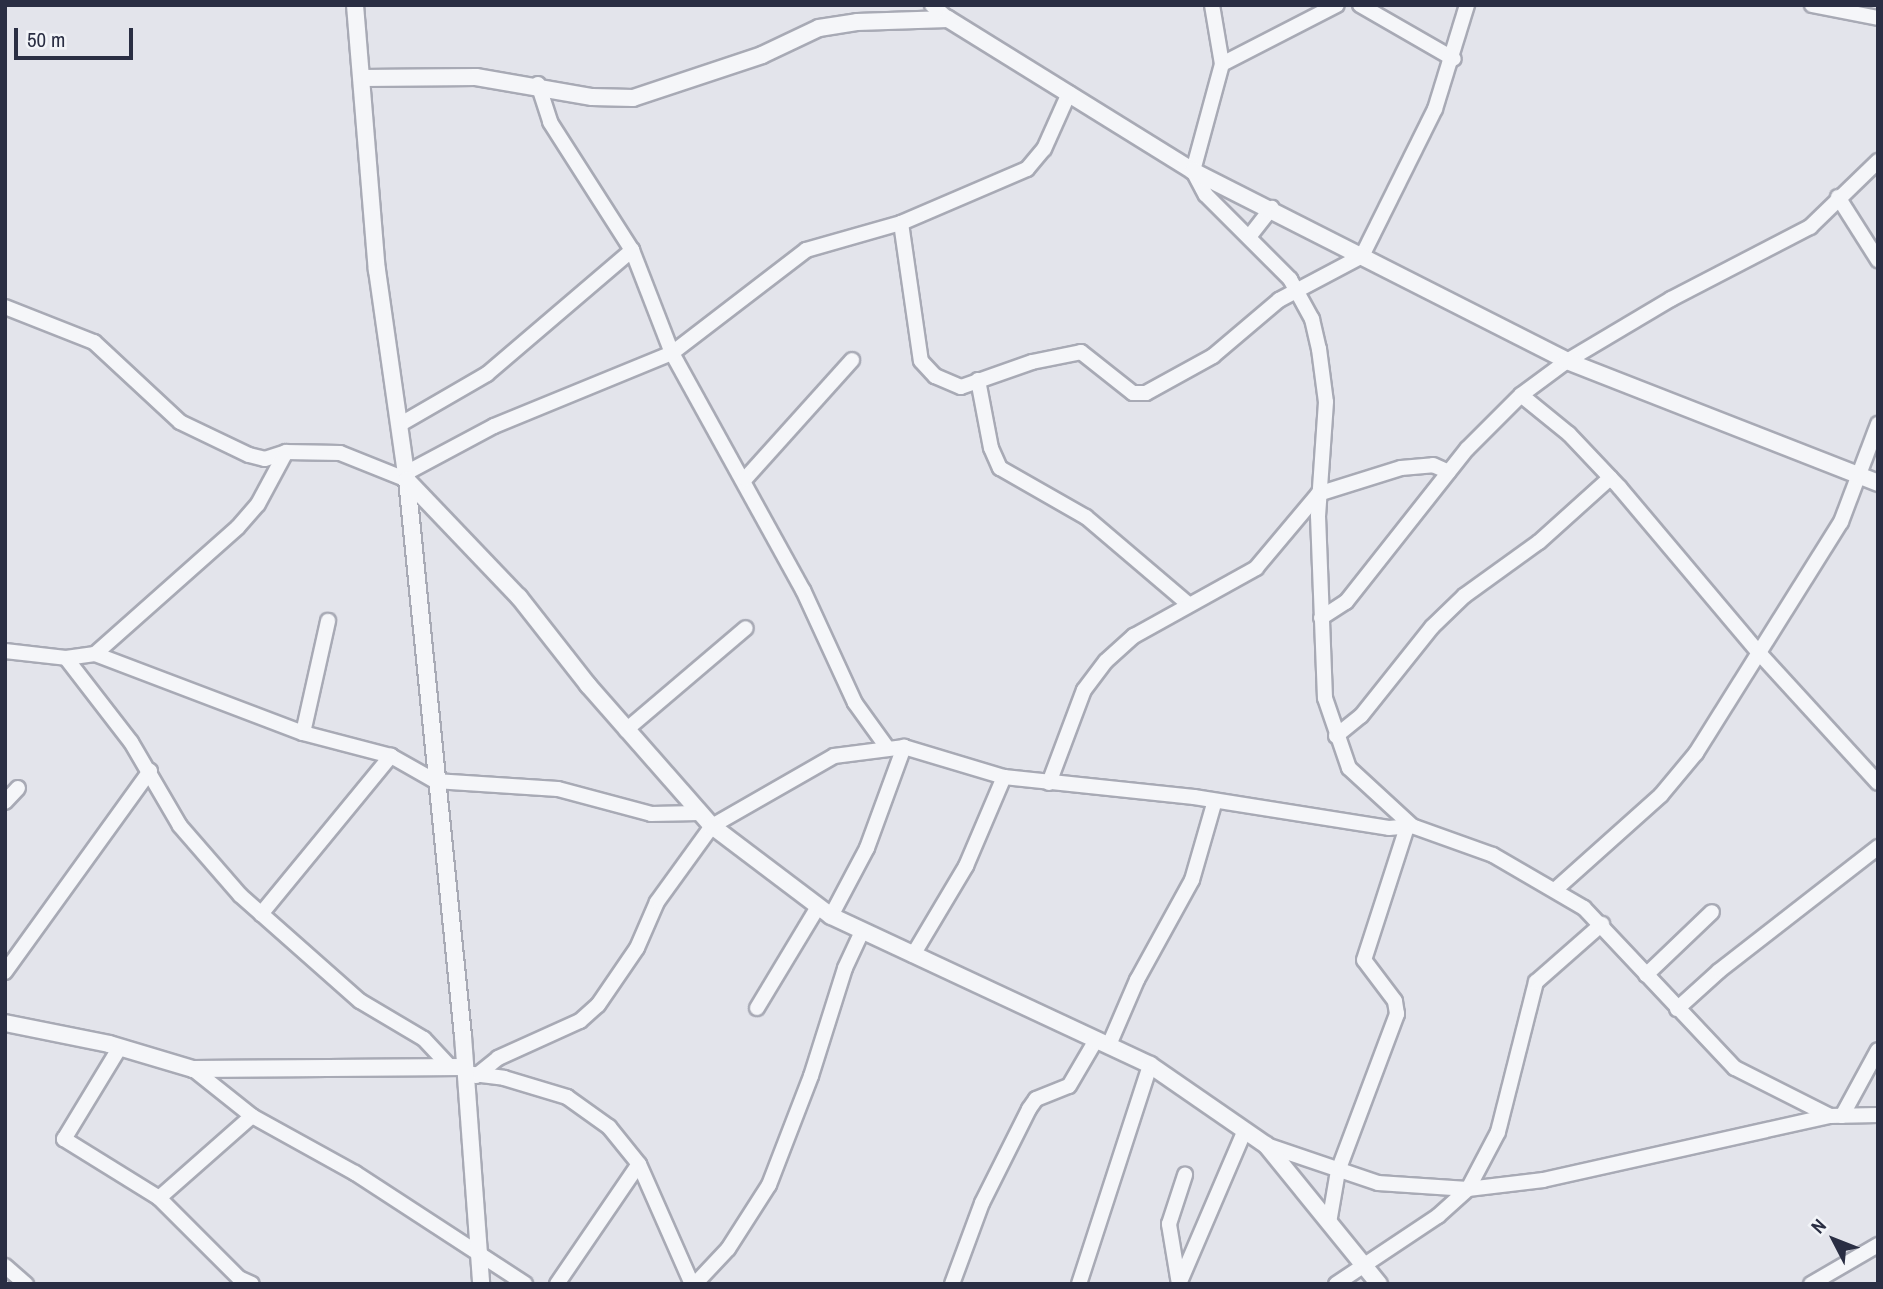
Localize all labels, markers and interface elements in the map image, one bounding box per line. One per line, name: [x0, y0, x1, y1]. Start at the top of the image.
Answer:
scale bar: [18, 14, 136, 58]
text: 50 m: [27, 25, 65, 54]
north arrow: [1799, 1205, 1869, 1275]
text: N: [1805, 1213, 1832, 1239]

